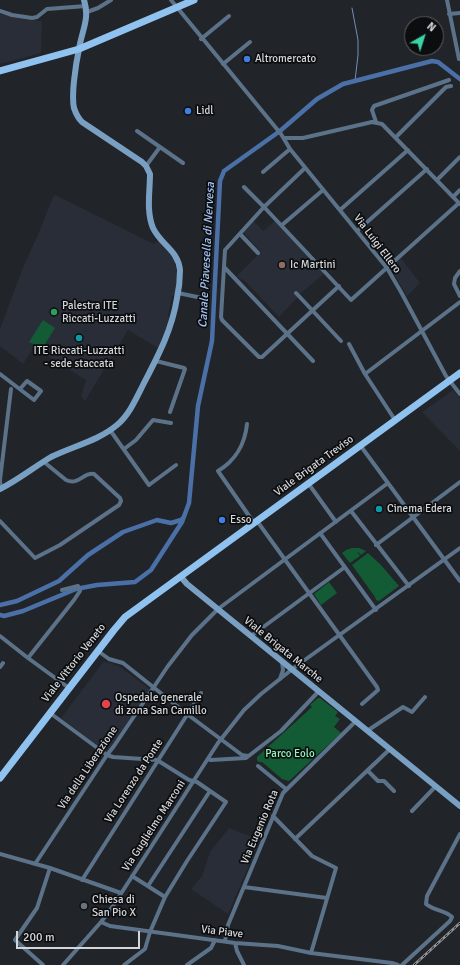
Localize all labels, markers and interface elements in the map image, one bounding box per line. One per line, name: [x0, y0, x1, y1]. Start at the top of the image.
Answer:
north arrow: [404, 16, 444, 56]
text: N: [424, 20, 438, 35]
place label: Altromercato: [255, 52, 316, 66]
marker: Altromercato: [242, 54, 252, 64]
place label: Lidl: [196, 104, 214, 118]
marker: Lidl: [183, 106, 193, 116]
water label: Canale Piavesella di Nervesa: [196, 182, 218, 328]
street label: Via Luigi Ellero: [351, 212, 403, 276]
place label: Ic Martini: [290, 258, 335, 272]
marker: Ic Martini: [277, 260, 287, 270]
place label: Palestra ITE Riccati-Luzzatti: [62, 299, 136, 325]
marker: Palestra ITE Riccati-Luzzatti: [49, 307, 59, 317]
marker: ITE Riccati-Luzzatti - sede staccata: [74, 333, 84, 343]
place label: ITE Riccati-Luzzatti - sede staccata: [34, 344, 124, 370]
street label: Viale Brigata Treviso: [272, 433, 356, 499]
place label: Cinema Edera: [387, 502, 452, 516]
marker: Cinema Edera: [374, 504, 384, 514]
place label: Esso: [230, 513, 252, 527]
marker: Esso: [217, 515, 227, 525]
street label: Viale Brigata Marche: [241, 614, 325, 686]
street label: Viale Vittorio Veneto: [39, 621, 109, 705]
place label: Ospedale generale di zona San Camillo: [115, 691, 207, 717]
marker: Ospedale generale di zona San Camillo: [100, 698, 112, 710]
street label: Via della Liberazione: [55, 724, 121, 812]
street label: Via Lorenzo da Ponte: [102, 737, 166, 825]
park label: Parco Eolo: [265, 747, 315, 761]
street label: Via Guglielmo Marconi: [120, 778, 188, 874]
street label: Via Eugenio Rota: [238, 788, 282, 866]
place label: Chiesa di San Pio X: [92, 893, 136, 919]
marker: Chiesa di San Pio X: [79, 901, 89, 911]
scale bar: [18, 923, 142, 949]
street label: Via Piave: [200, 923, 244, 941]
text: 200 m: [23, 930, 55, 945]

